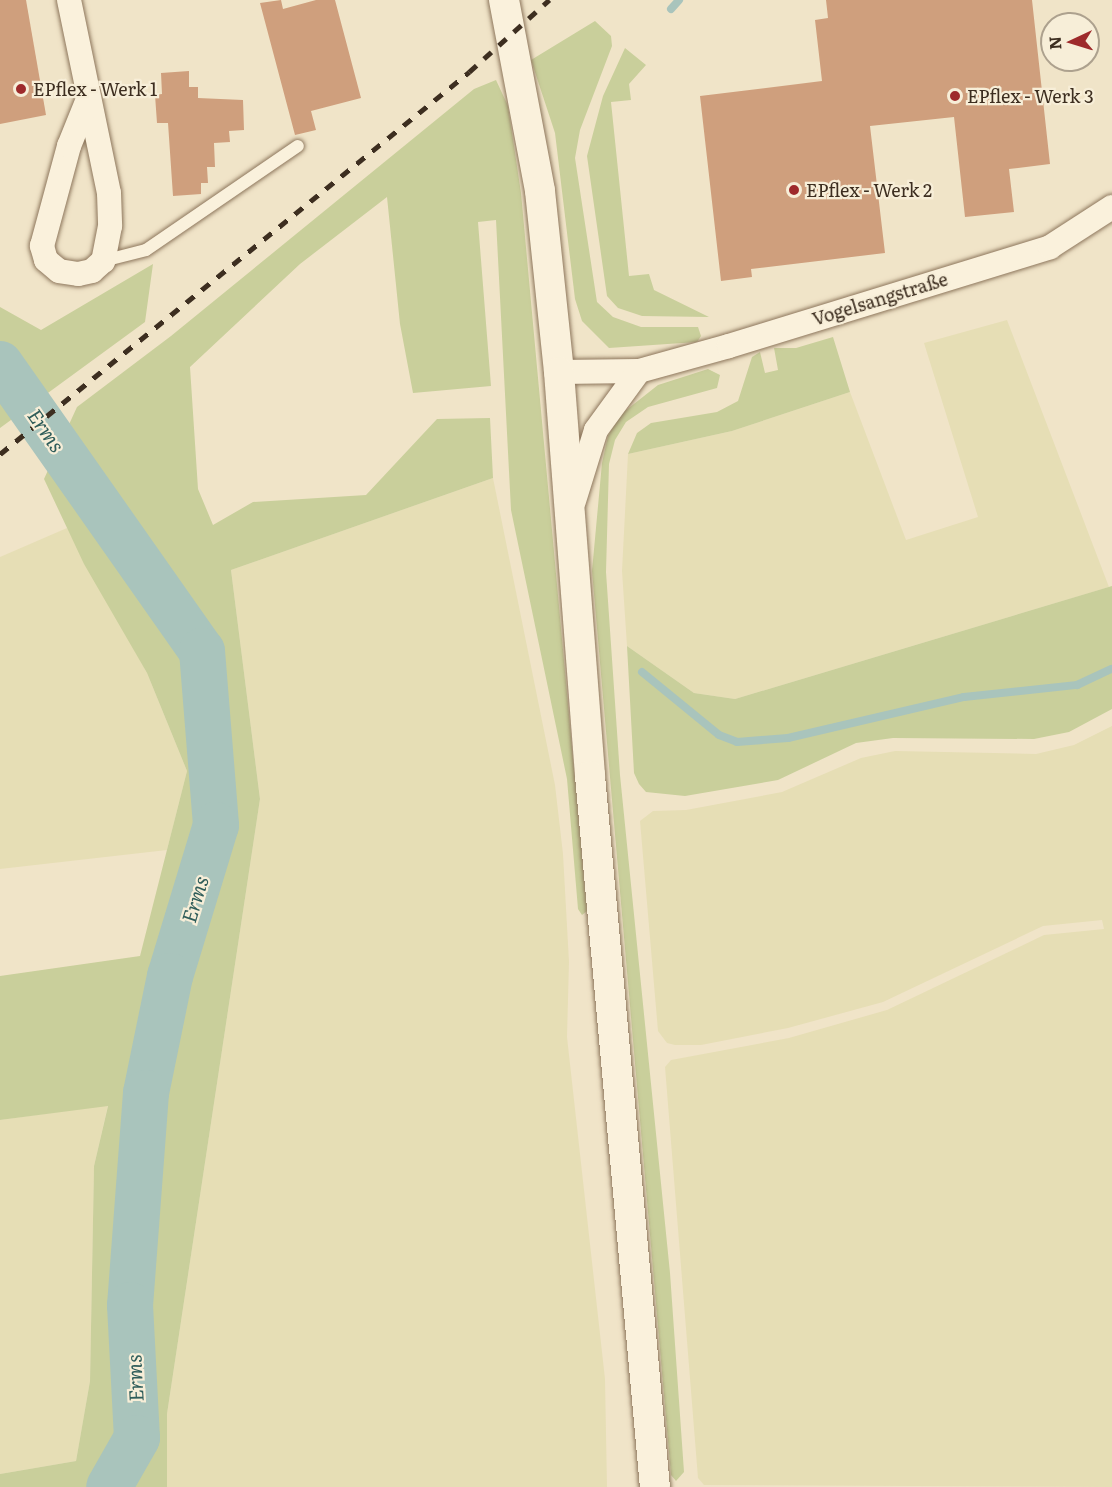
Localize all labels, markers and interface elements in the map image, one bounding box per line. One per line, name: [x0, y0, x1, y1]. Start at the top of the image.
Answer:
north arrow: [1040, 12, 1100, 72]
text: N: [1042, 36, 1066, 51]
place label: EPflex - Werk 1: [33, 78, 157, 100]
marker: EPflex - Werk 1: [14, 82, 28, 96]
place label: EPflex - Werk 3: [967, 85, 1094, 107]
marker: EPflex - Werk 3: [948, 89, 962, 103]
place label: EPflex - Werk 2: [806, 179, 932, 201]
marker: EPflex - Werk 2: [787, 183, 801, 197]
street label: Vogelsangstraße: [810, 268, 950, 330]
water label: Erms: [24, 404, 70, 456]
water label: Erms: [176, 873, 212, 925]
water label: Erms: [121, 1354, 147, 1402]

